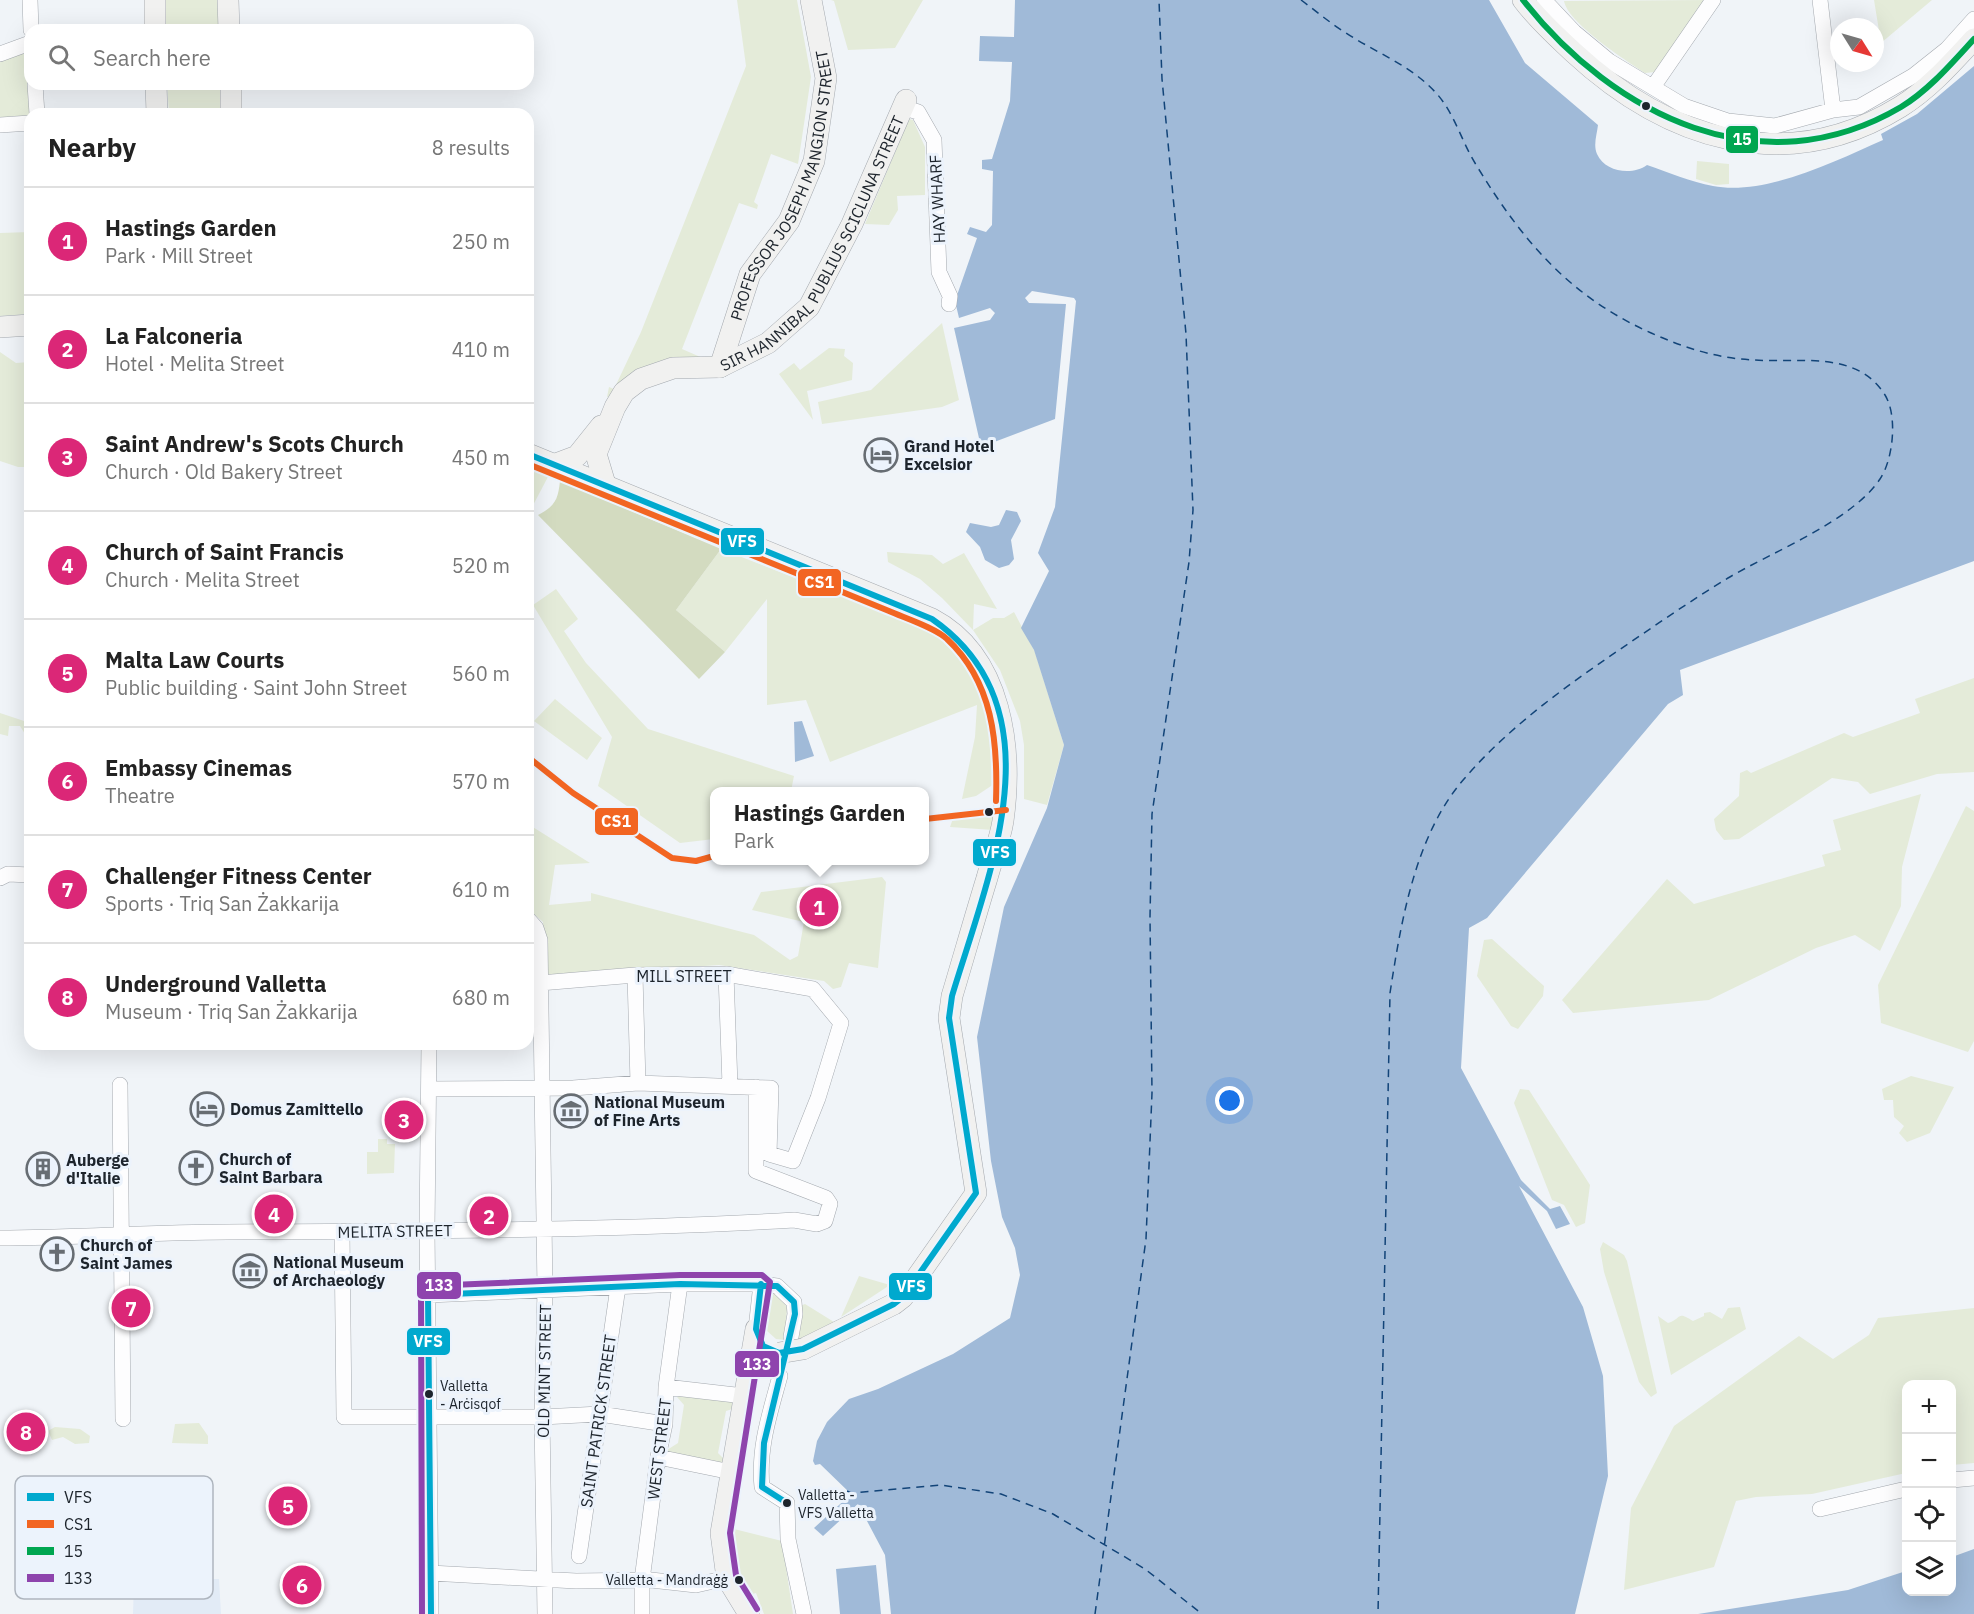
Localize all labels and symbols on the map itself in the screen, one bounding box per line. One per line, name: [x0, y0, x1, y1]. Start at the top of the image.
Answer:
north arrow: [1830, 18, 1884, 72]
street label: PROFESSOR JOSEPH MANGION STREET: [726, 49, 836, 323]
unlabelled marker: [1640, 100, 1652, 112]
street label: SIR HANNIBAL PUBLIUS SCICLUNA STREET: [717, 112, 908, 375]
line badge: 15: [1725, 125, 1759, 154]
text: 15: [1732, 129, 1752, 149]
street label: HAY WHARF: [925, 154, 949, 244]
place label: Grand Hotel Excelsior: [904, 436, 994, 474]
hotel icon: Grand Hotel Excelsior: [863, 437, 899, 473]
line badge: VFS: [720, 527, 765, 556]
text: VFS: [727, 531, 757, 551]
line badge: CS1: [797, 568, 842, 597]
text: CS1: [804, 572, 834, 592]
unlabelled marker: [983, 806, 995, 818]
line badge: CS1: [594, 807, 639, 836]
text: CS1: [601, 811, 631, 831]
line badge: VFS: [972, 838, 1017, 867]
text: VFS: [980, 842, 1010, 862]
pin: 1: [800, 884, 838, 930]
street label: MILL STREET: [636, 966, 732, 986]
your location: [1215, 1086, 1244, 1115]
hotel icon: Domus Zamittello: [189, 1091, 225, 1127]
place label: National Museum of Fine Arts: [594, 1092, 725, 1130]
museum icon: National Museum of Fine Arts: [553, 1093, 589, 1129]
pin: 3: [384, 1098, 424, 1142]
place label: Domus Zamittello: [230, 1099, 363, 1119]
place label: Church of Saint Barbara: [219, 1149, 323, 1187]
place label: Auberge d'Italie: [66, 1150, 129, 1188]
church icon: Church of Saint Barbara: [178, 1150, 214, 1186]
building icon: Auberge d'Italie: [25, 1151, 61, 1187]
pin: 4: [254, 1192, 294, 1236]
pin: 2: [470, 1194, 508, 1238]
street label: MELITA STREET: [337, 1220, 453, 1242]
place label: Church of Saint James: [80, 1235, 173, 1273]
church icon: Church of Saint James: [39, 1236, 75, 1272]
place label: National Museum of Archaeology: [273, 1252, 404, 1290]
museum icon: National Museum of Archaeology: [232, 1253, 268, 1289]
line badge: 133: [416, 1271, 462, 1300]
line badge: VFS: [888, 1272, 933, 1301]
text: 133: [425, 1275, 453, 1295]
text: VFS: [896, 1276, 926, 1296]
pin: 7: [112, 1286, 150, 1330]
street label: OLD MINT STREET: [533, 1304, 555, 1438]
line badge: VFS: [406, 1327, 451, 1356]
text: VFS: [413, 1331, 443, 1351]
street label: SAINT PATRICK STREET: [576, 1333, 620, 1509]
line badge: 133: [734, 1350, 780, 1378]
text: 133: [743, 1354, 771, 1374]
place label: Valletta - Arċisqof: [440, 1377, 501, 1413]
marker: Valletta - Arċisqof: [423, 1388, 435, 1400]
street label: WEST STREET: [643, 1397, 675, 1501]
pin: 8: [6, 1410, 46, 1454]
legend: [15, 1476, 213, 1599]
pin: 5: [268, 1484, 308, 1528]
place label: Valletta - VFS Valletta: [798, 1486, 874, 1522]
text: VFS: [64, 1487, 92, 1507]
marker: Valletta - VFS Valletta: [781, 1497, 793, 1509]
text: CS1: [64, 1514, 93, 1534]
text: 15: [64, 1541, 83, 1561]
pin: 6: [282, 1562, 322, 1608]
text: 133: [64, 1568, 93, 1588]
place label: Valletta - Mandraġġ: [605, 1571, 729, 1589]
marker: Valletta - Mandraġġ: [733, 1574, 745, 1586]

